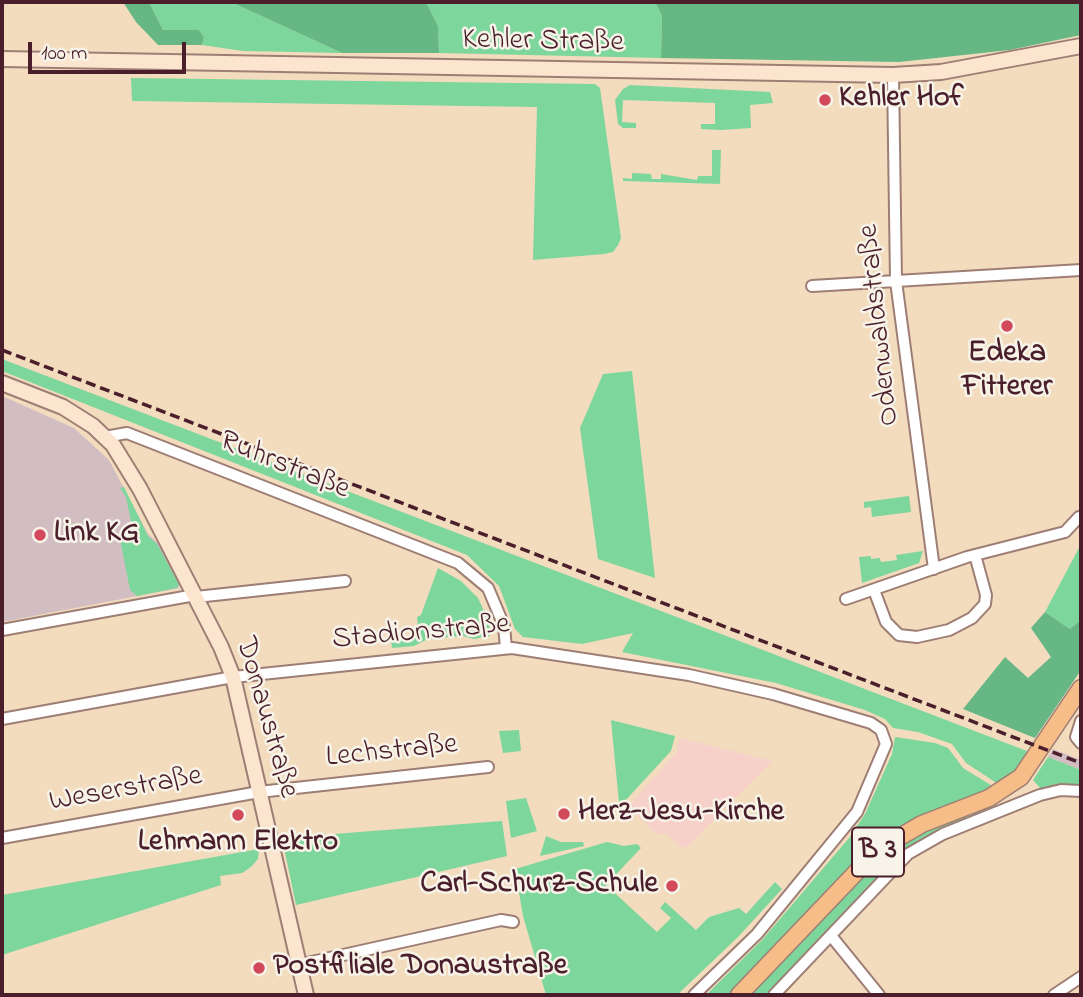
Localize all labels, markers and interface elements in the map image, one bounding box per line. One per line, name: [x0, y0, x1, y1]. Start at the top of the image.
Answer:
street label: Kehler Straße: [462, 24, 624, 62]
scale bar: [32, 28, 189, 72]
text: 100 m: [41, 39, 87, 69]
place label: Kehler Hof: [839, 82, 963, 118]
marker: Kehler Hof: [817, 92, 833, 108]
street label: Odenwaldstraße: [853, 222, 909, 428]
marker: Edeka Fitterer: [999, 318, 1015, 334]
place label: Edeka Fitterer: [962, 337, 1052, 408]
street label: Ruhrstraße: [214, 425, 354, 509]
place label: Link KG: [54, 517, 139, 553]
marker: Link KG: [32, 527, 48, 543]
street label: Stadionstraße: [331, 608, 511, 660]
street label: Donaustraße: [225, 633, 305, 803]
street label: Lechstraße: [324, 728, 460, 778]
street label: Weserstraße: [47, 760, 205, 822]
place label: Herz-Jesu-Kirche: [578, 796, 784, 832]
marker: Herz-Jesu-Kirche: [556, 806, 572, 822]
marker: Lehmann Elektro: [230, 807, 246, 823]
place label: Lehmann Elektro: [138, 826, 338, 862]
road number: B 3: [852, 828, 904, 876]
place label: Carl-Schurz-Schule: [420, 868, 658, 904]
marker: Carl-Schurz-Schule: [664, 878, 680, 894]
place label: Postfiliale Donaustraße: [273, 950, 567, 986]
marker: Postfiliale Donaustraße: [251, 960, 267, 976]

